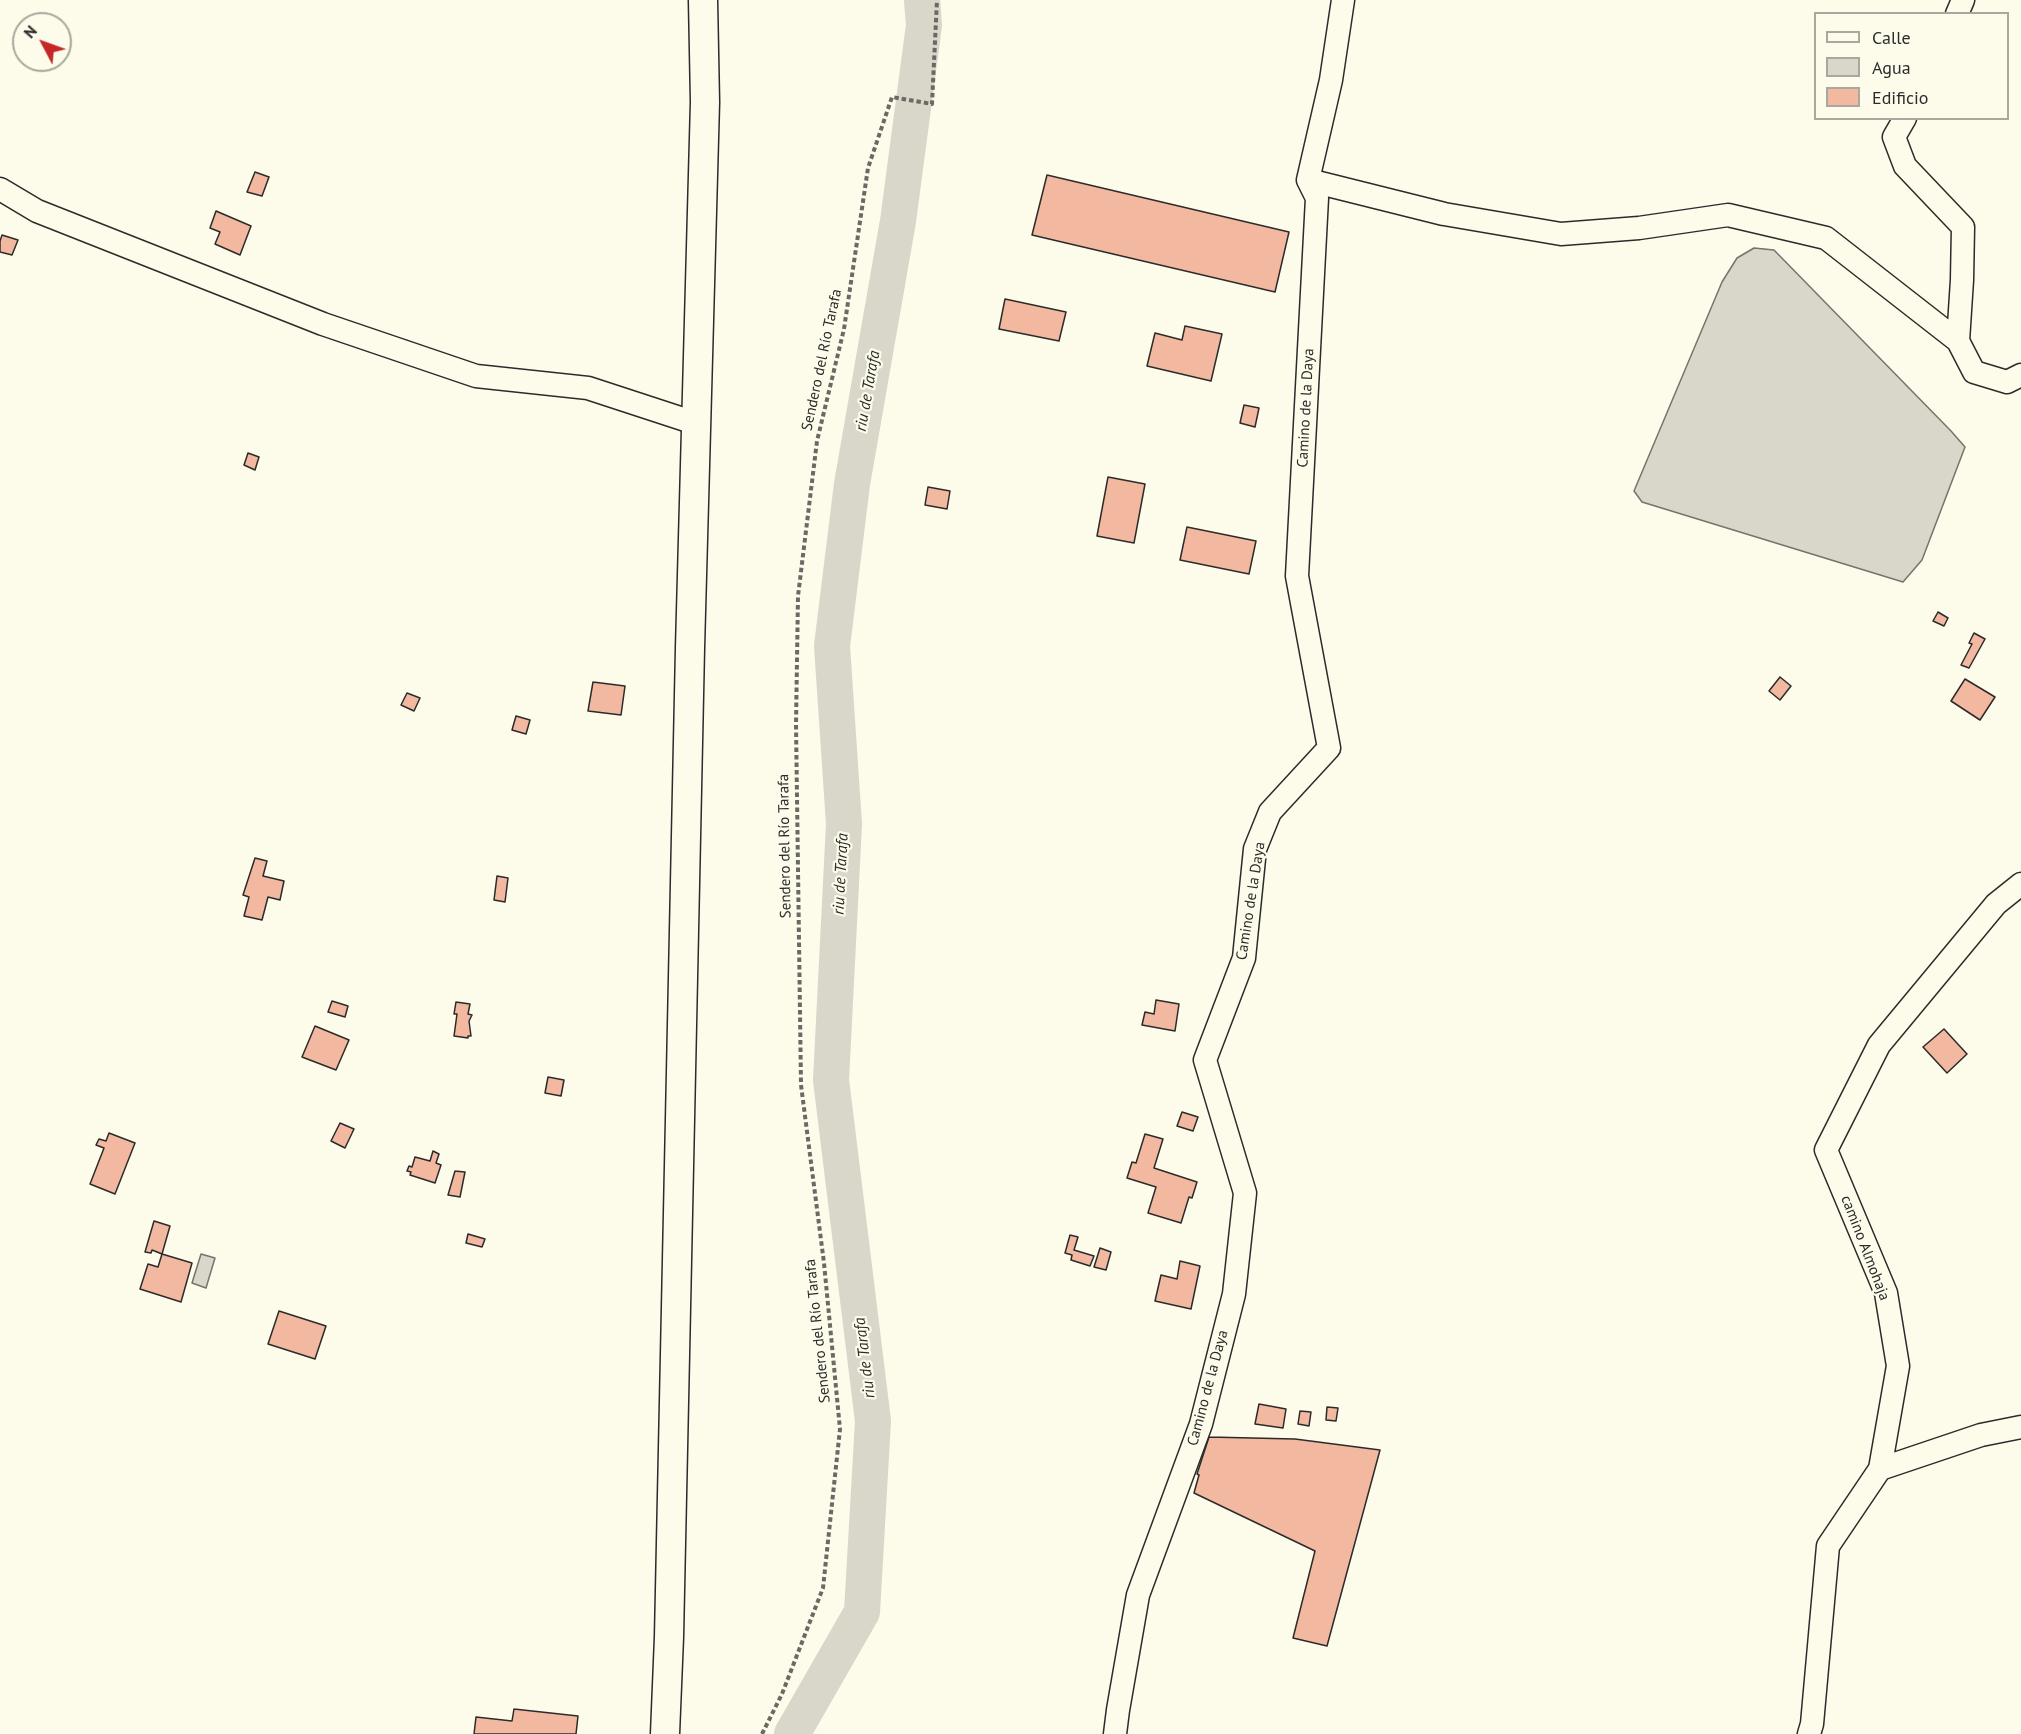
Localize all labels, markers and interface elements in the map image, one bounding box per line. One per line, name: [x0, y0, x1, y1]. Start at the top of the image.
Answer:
north arrow: [12, 12, 72, 72]
legend: [1814, 12, 2009, 120]
text: N: [19, 21, 41, 42]
text: Calle: [1872, 26, 1911, 49]
text: Agua: [1872, 56, 1911, 79]
text: Edificio: [1872, 86, 1928, 109]
street label: Sendero del Río Tarafa: [798, 287, 846, 433]
street label: Camino de la Daya: [1294, 348, 1318, 468]
water label: riu de Tarafa: [851, 349, 885, 433]
street label: Sendero del Río Tarafa: [775, 774, 795, 918]
water label: riu de Tarafa: [829, 833, 853, 915]
street label: Camino de la Daya: [1233, 841, 1269, 961]
street label: camino Almohaja: [1837, 1193, 1893, 1303]
street label: Sendero del Río Tarafa: [801, 1258, 835, 1404]
water label: riu de Tarafa: [851, 1316, 879, 1400]
street label: Camino de la Daya: [1184, 1328, 1232, 1448]

